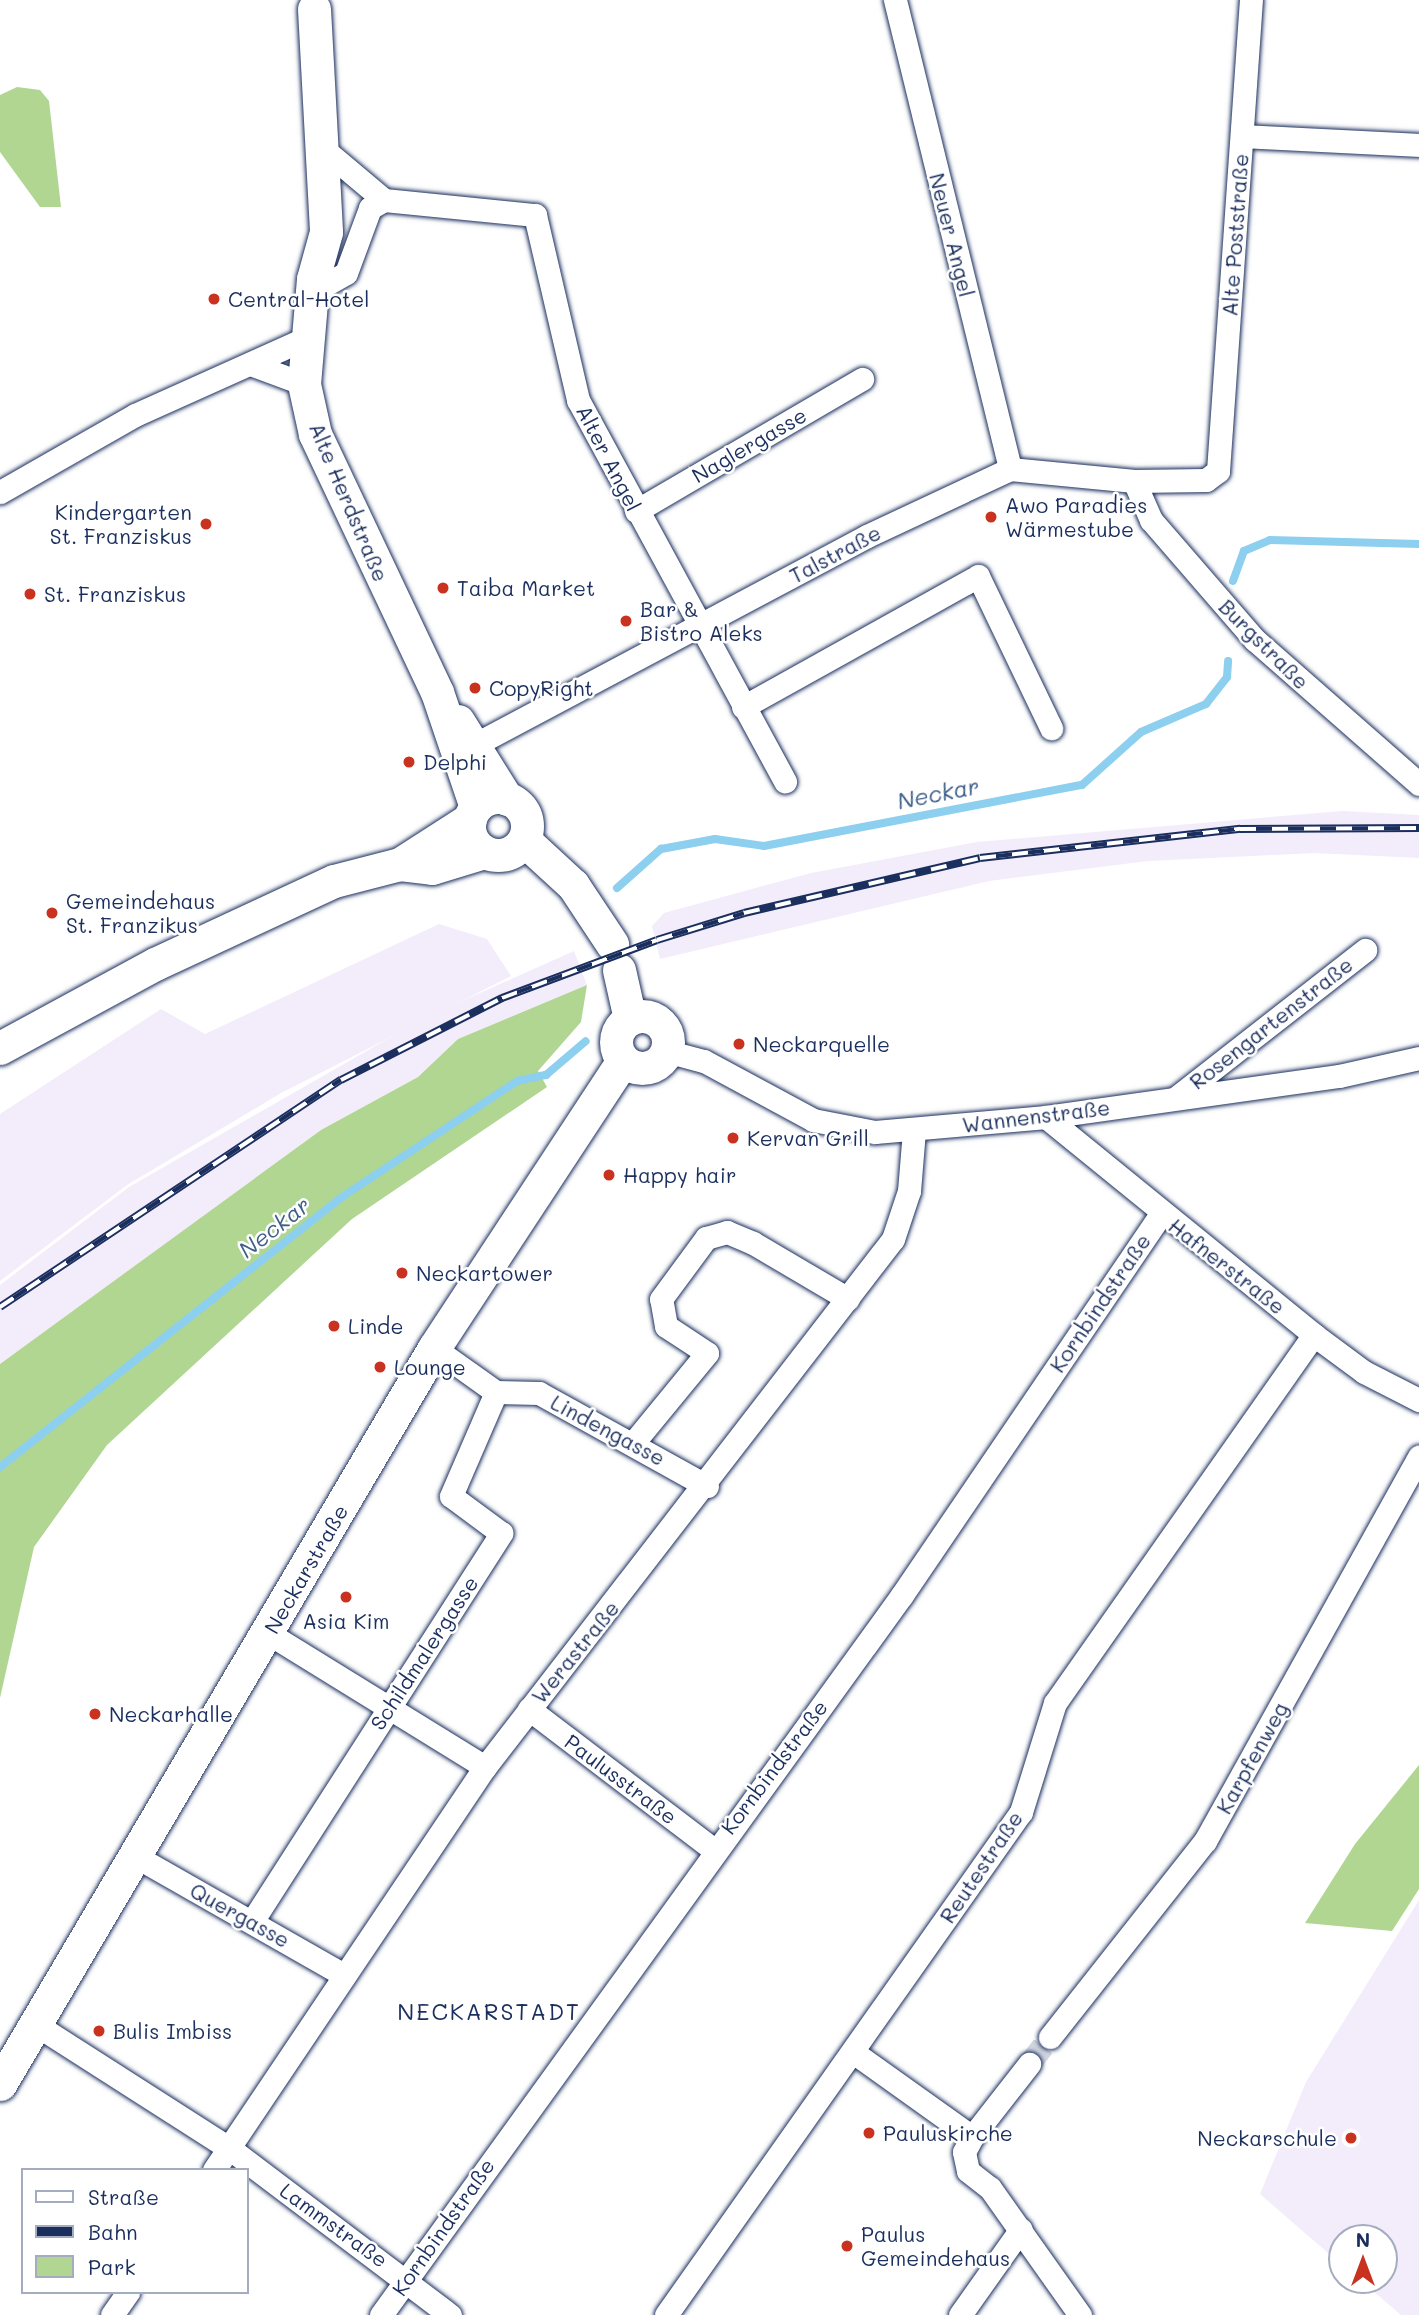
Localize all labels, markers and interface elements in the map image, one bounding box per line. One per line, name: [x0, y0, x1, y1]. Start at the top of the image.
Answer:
street label: Alte Poststraße: [1217, 153, 1253, 317]
street label: Neuer Angel: [924, 170, 980, 300]
place label: Central-Hotel: [228, 286, 370, 312]
marker: Central-Hotel: [206, 291, 222, 307]
street label: Alter Angel: [571, 401, 647, 515]
street label: Naglergasse: [687, 402, 811, 488]
street label: Alte Herdstraße: [304, 419, 394, 585]
place label: Awo Paradies Wärmestube: [1005, 492, 1147, 542]
place label: Kindergarten St. Franziskus: [50, 499, 192, 549]
marker: Awo Paradies Wärmestube: [983, 509, 999, 525]
marker: Kindergarten St. Franziskus: [198, 516, 214, 532]
street label: Talstraße: [785, 520, 885, 588]
place label: Taiba Market: [457, 575, 595, 601]
marker: Taiba Market: [435, 580, 451, 596]
place label: St. Franziskus: [44, 581, 186, 607]
marker: St. Franziskus: [22, 586, 38, 602]
street label: Burgstraße: [1214, 594, 1314, 694]
place label: Bar & Bistro Aleks: [640, 596, 763, 646]
marker: Bar & Bistro Aleks: [618, 613, 634, 629]
place label: CopyRight: [489, 675, 594, 701]
marker: CopyRight: [467, 680, 483, 696]
place label: Delphi: [423, 749, 487, 775]
marker: Delphi: [401, 754, 417, 770]
water label: Neckar: [895, 772, 981, 814]
place label: Gemeindehaus St. Franzikus: [66, 888, 215, 938]
marker: Gemeindehaus St. Franzikus: [44, 905, 60, 921]
street label: Rosengartenstraße: [1185, 952, 1357, 1094]
place label: Neckarquelle: [753, 1031, 890, 1057]
marker: Neckarquelle: [731, 1036, 747, 1052]
street label: Wannenstraße: [961, 1094, 1111, 1138]
place label: Kervan Grill: [747, 1125, 869, 1151]
marker: Kervan Grill: [725, 1130, 741, 1146]
place label: Happy hair: [623, 1162, 737, 1188]
marker: Happy hair: [601, 1167, 617, 1183]
water label: Neckar: [233, 1191, 315, 1263]
street label: Hafnerstraße: [1164, 1213, 1290, 1319]
street label: Kornbindstraße: [1044, 1229, 1156, 1377]
place label: Neckartower: [416, 1260, 553, 1286]
marker: Neckartower: [394, 1265, 410, 1281]
place label: Linde: [348, 1313, 403, 1339]
marker: Linde: [326, 1318, 342, 1334]
place label: Lounge: [394, 1354, 466, 1380]
marker: Lounge: [372, 1359, 388, 1375]
street label: Lindengasse: [547, 1389, 669, 1471]
street label: Neckarstraße: [259, 1500, 353, 1638]
street label: Schildmalergasse: [365, 1571, 483, 1735]
marker: Asia Kim: [338, 1589, 354, 1605]
street label: Werastraße: [526, 1596, 624, 1708]
place label: Asia Kim: [303, 1608, 389, 1634]
street label: Kornbindstraße: [715, 1695, 833, 1839]
street label: Karpfenweg: [1211, 1698, 1293, 1818]
place label: Neckarhalle: [109, 1701, 233, 1727]
marker: Neckarhalle: [87, 1706, 103, 1722]
street label: Paulusstraße: [560, 1729, 682, 1829]
street label: Reutestraße: [934, 1806, 1028, 1928]
street label: Quergasse: [186, 1877, 294, 1953]
district label: NECKARSTADT: [399, 1997, 579, 2025]
place label: Bulis Imbiss: [113, 2018, 232, 2044]
marker: Bulis Imbiss: [91, 2023, 107, 2039]
place label: Pauluskirche: [883, 2120, 1013, 2146]
marker: Pauluskirche: [861, 2125, 877, 2141]
place label: Neckarschule: [1197, 2125, 1337, 2151]
marker: Neckarschule: [1343, 2130, 1359, 2146]
street label: Kornbindstraße: [386, 2154, 500, 2300]
legend: [21, 2168, 248, 2294]
street label: Lammstraße: [275, 2177, 393, 2273]
text: Straße: [88, 2183, 159, 2210]
text: Bahn: [88, 2218, 138, 2245]
place label: Paulus Gemeindehaus: [861, 2221, 1010, 2271]
north arrow: [1328, 2224, 1398, 2294]
text: N: [1356, 2227, 1370, 2252]
marker: Paulus Gemeindehaus: [839, 2238, 855, 2254]
text: Park: [88, 2253, 136, 2280]

